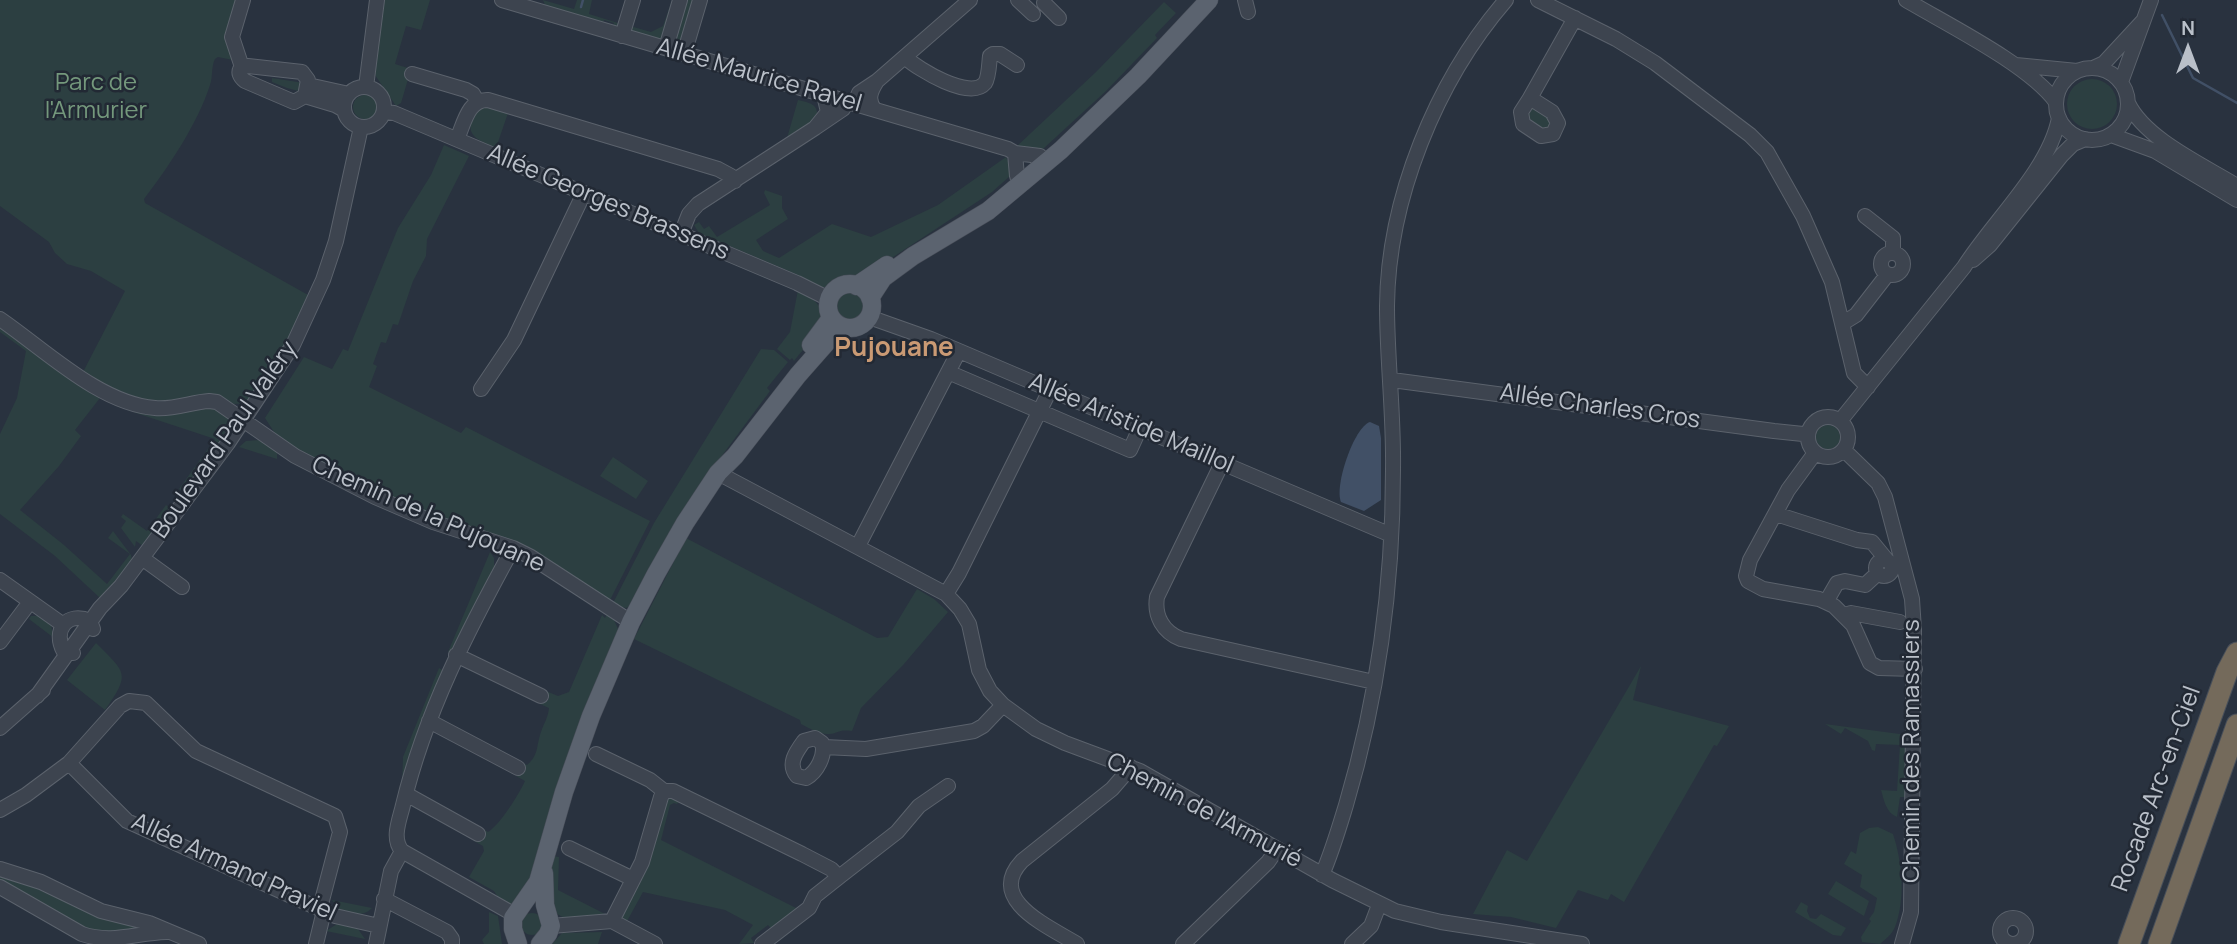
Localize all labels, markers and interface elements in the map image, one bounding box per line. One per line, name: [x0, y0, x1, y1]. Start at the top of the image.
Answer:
north arrow: [2153, 14, 2223, 84]
text: N: [2181, 15, 2195, 41]
street label: Allée Maurice Ravel: [653, 33, 865, 119]
park label: Parc de l'Armurier: [45, 69, 147, 125]
street label: Allée Georges Brassens: [483, 139, 733, 267]
district label: Pujouane: [834, 333, 954, 365]
street label: Boulevard Paul Valéry: [146, 336, 304, 544]
street label: Allée Aristide Maillol: [1024, 368, 1238, 480]
street label: Allée Charles Cros: [1498, 379, 1702, 435]
street label: Chemin de la Pujouane: [307, 451, 549, 579]
street label: Chemin des Ramassiers: [1898, 619, 1926, 883]
street label: Rocade Arc-en-Ciel: [2106, 682, 2208, 896]
street label: Chemin de l'Armurié: [1101, 747, 1307, 875]
street label: Allée Armand Praviel: [127, 808, 341, 928]

